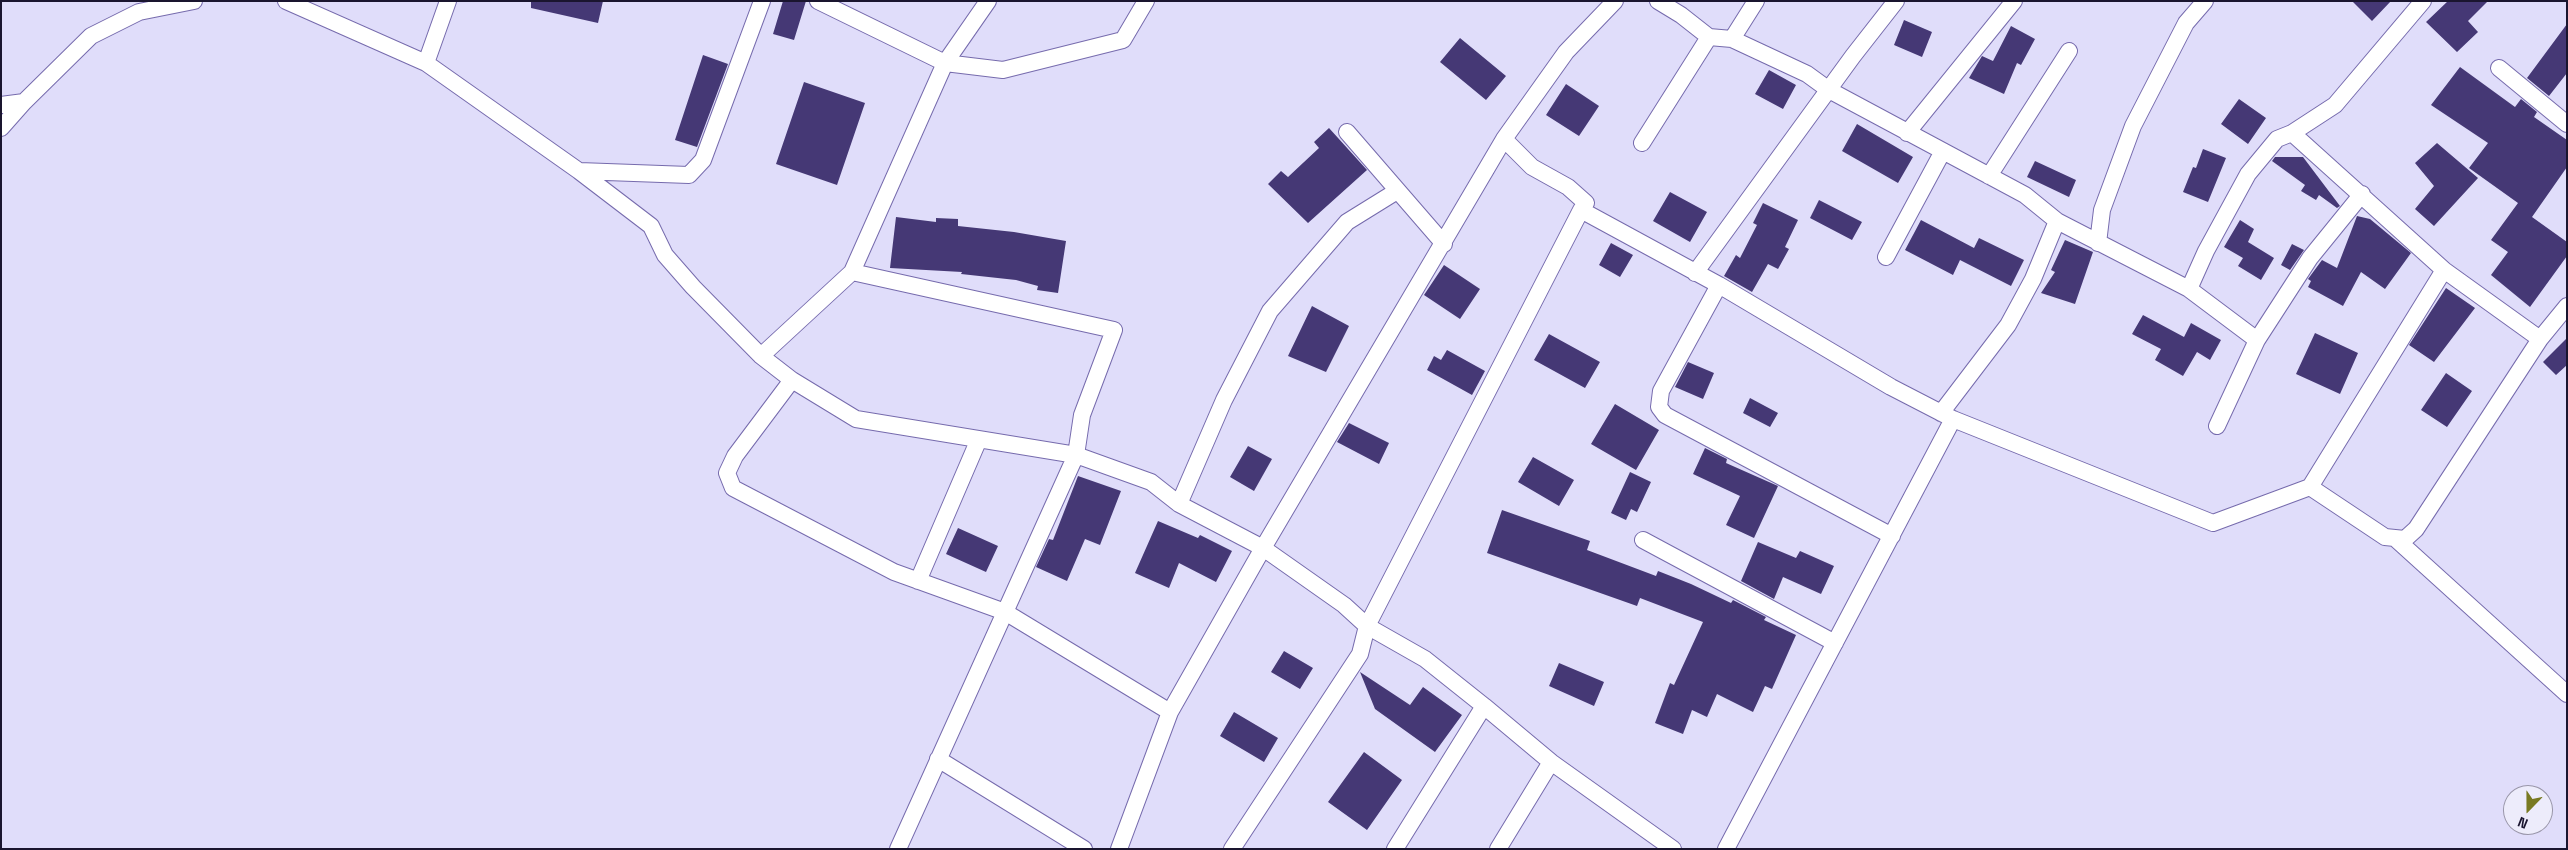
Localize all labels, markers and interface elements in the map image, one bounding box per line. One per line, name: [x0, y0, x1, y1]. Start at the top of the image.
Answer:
north arrow: [2503, 785, 2553, 835]
text: N: [2515, 813, 2530, 833]

